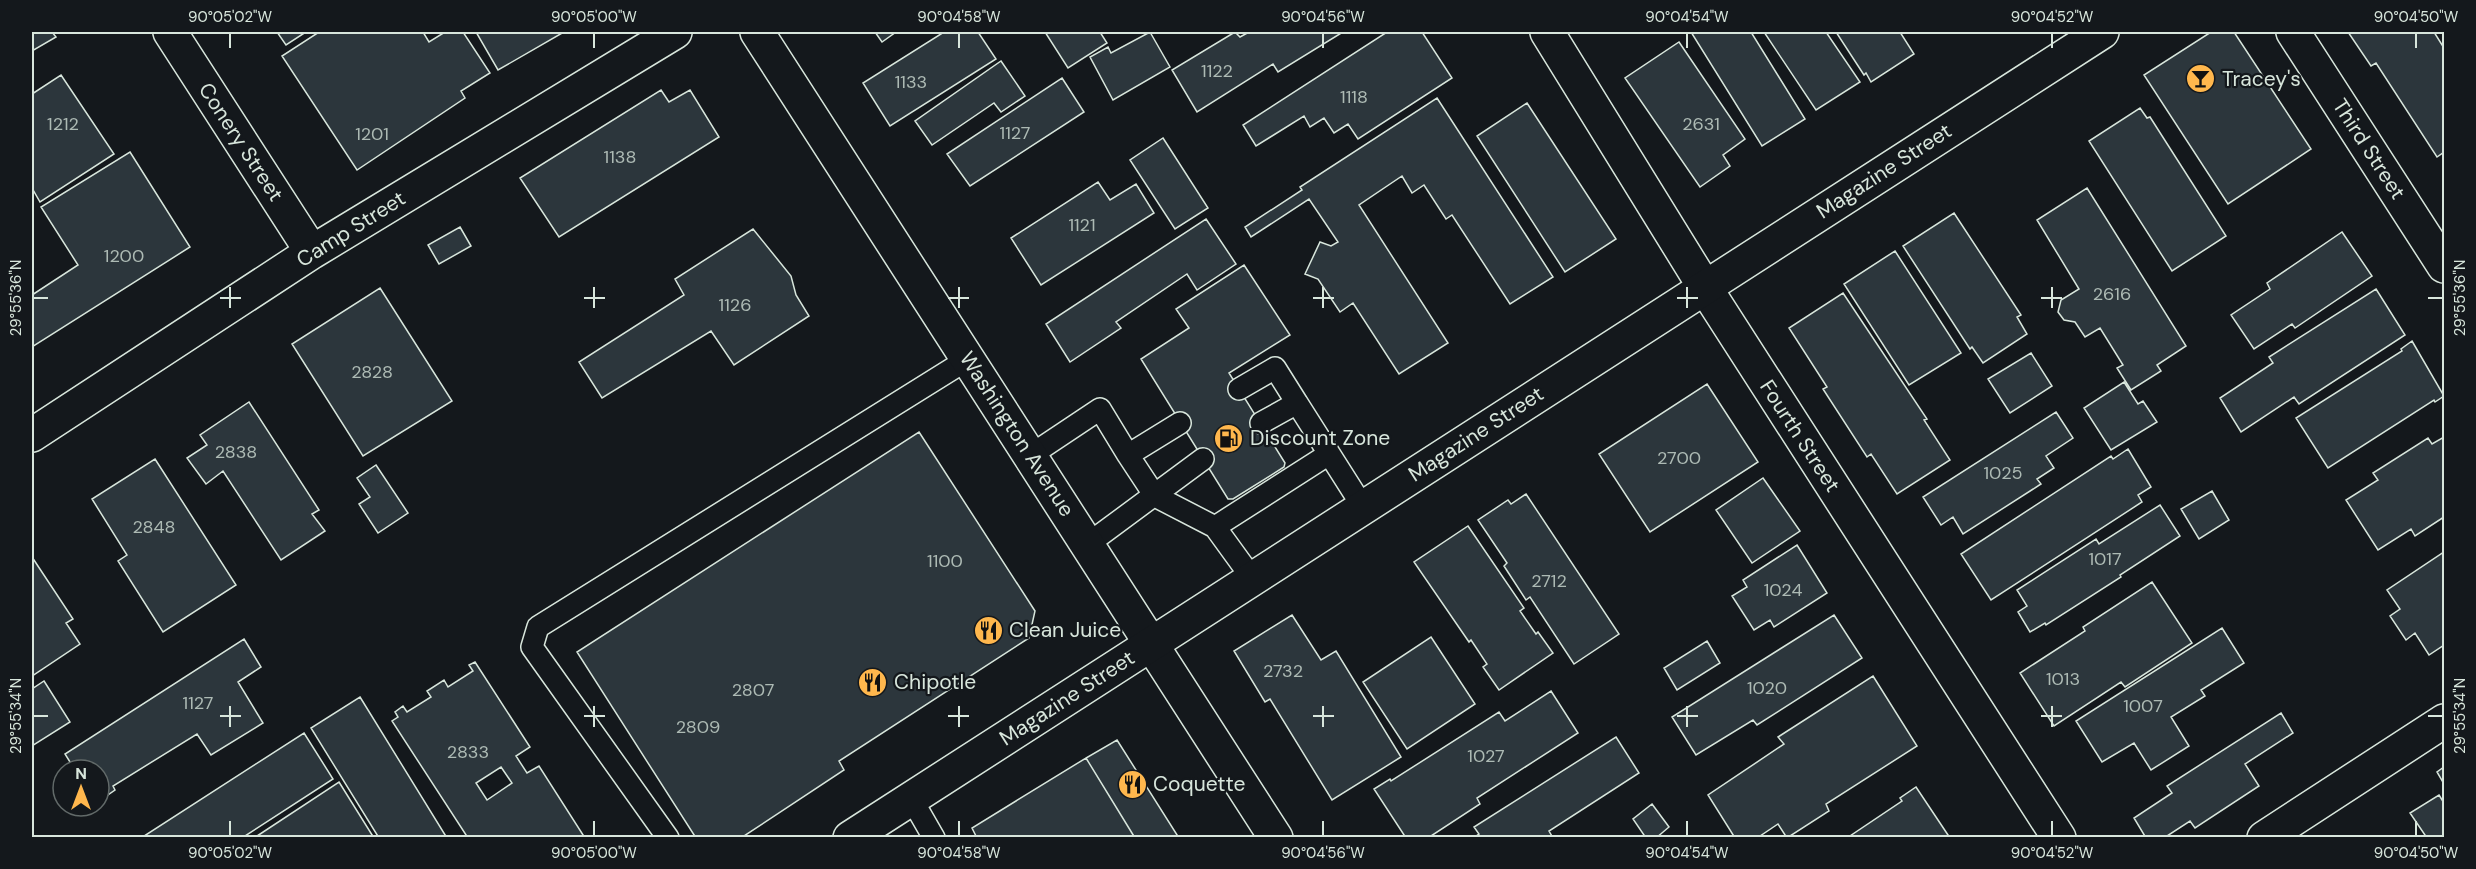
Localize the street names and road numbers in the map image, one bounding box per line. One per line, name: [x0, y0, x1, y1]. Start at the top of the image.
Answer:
street label: Conery Street: [192, 77, 290, 207]
street label: Third Street: [2326, 93, 2412, 205]
street label: Magazine Street: [1811, 117, 1957, 225]
street label: Camp Street: [291, 184, 411, 274]
street label: Washington Avenue: [953, 346, 1081, 522]
street label: Fourth Street: [1753, 375, 1847, 497]
street label: Magazine Street: [1403, 380, 1549, 488]
street label: Magazine Street: [994, 644, 1140, 752]

